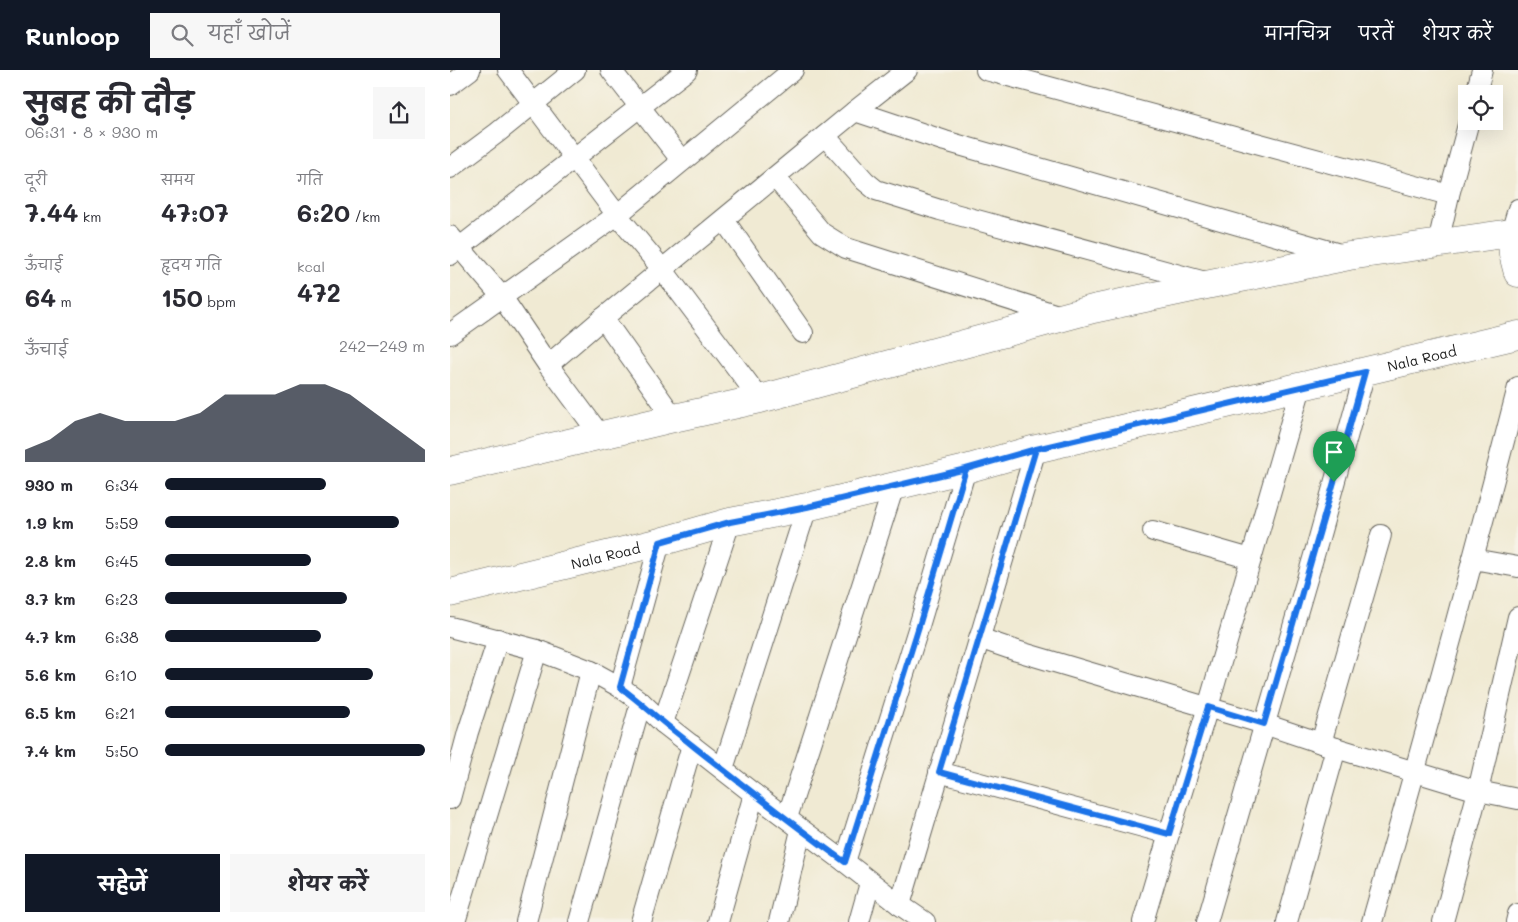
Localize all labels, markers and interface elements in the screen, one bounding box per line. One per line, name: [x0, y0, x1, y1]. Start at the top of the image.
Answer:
search box: [150, 13, 500, 58]
text: Runloop: [25, 20, 120, 51]
text: यहाँ खोजें: [208, 20, 291, 45]
icon: search: [168, 21, 196, 49]
text: मानचित्र: [1264, 21, 1330, 45]
text: परतें: [1358, 21, 1394, 45]
text: शेयर करें: [1422, 21, 1493, 45]
text: सुबह की दौड़: [25, 84, 193, 120]
map controls: [1458, 85, 1503, 130]
button: locate: [1458, 85, 1503, 130]
button: share: [373, 87, 425, 139]
text: 06:31 · 8 × 930 m: [25, 121, 158, 142]
text: दूरी: [25, 170, 47, 189]
text: समय: [161, 170, 194, 189]
text: गति: [297, 170, 322, 189]
text: 7.44: [25, 196, 78, 228]
text: 47:07: [161, 196, 229, 228]
text: 6:20: [297, 196, 350, 228]
text: km: [78, 207, 101, 226]
text: /km: [350, 207, 381, 226]
text: ऊँचाई: [25, 255, 63, 274]
text: हृदय गति: [161, 255, 221, 274]
text: kcal: [297, 257, 325, 276]
text: 472: [297, 276, 341, 308]
text: 64: [25, 281, 56, 313]
text: 150: [161, 281, 203, 313]
text: m: [56, 292, 72, 311]
text: bpm: [203, 292, 236, 311]
text: 242–249 m: [339, 335, 425, 356]
text: ऊँचाई: [25, 338, 68, 359]
street label: Nala Road: [1385, 340, 1458, 375]
pin: [1313, 431, 1355, 482]
icon: arrive: [1320, 438, 1348, 466]
text: 930 m: [25, 474, 73, 495]
text: 6:34: [105, 474, 138, 495]
text: 1.9 km: [25, 512, 74, 533]
text: 5:59: [105, 512, 138, 533]
street label: Nala Road: [569, 538, 642, 573]
text: 2.8 km: [25, 550, 76, 571]
text: 6:45: [105, 550, 138, 571]
text: 3.7 km: [25, 588, 76, 609]
text: 6:23: [105, 588, 138, 609]
text: 4.7 km: [25, 626, 76, 647]
text: 6:38: [105, 626, 139, 647]
text: 5.6 km: [25, 664, 76, 685]
text: 6:10: [105, 664, 137, 685]
text: 6.5 km: [25, 702, 76, 723]
text: 6:21: [105, 702, 136, 723]
text: 7.4 km: [25, 740, 76, 761]
text: 5:50: [105, 740, 139, 761]
button: सहेजें: [25, 854, 220, 912]
button: शेयर करें: [230, 854, 425, 912]

